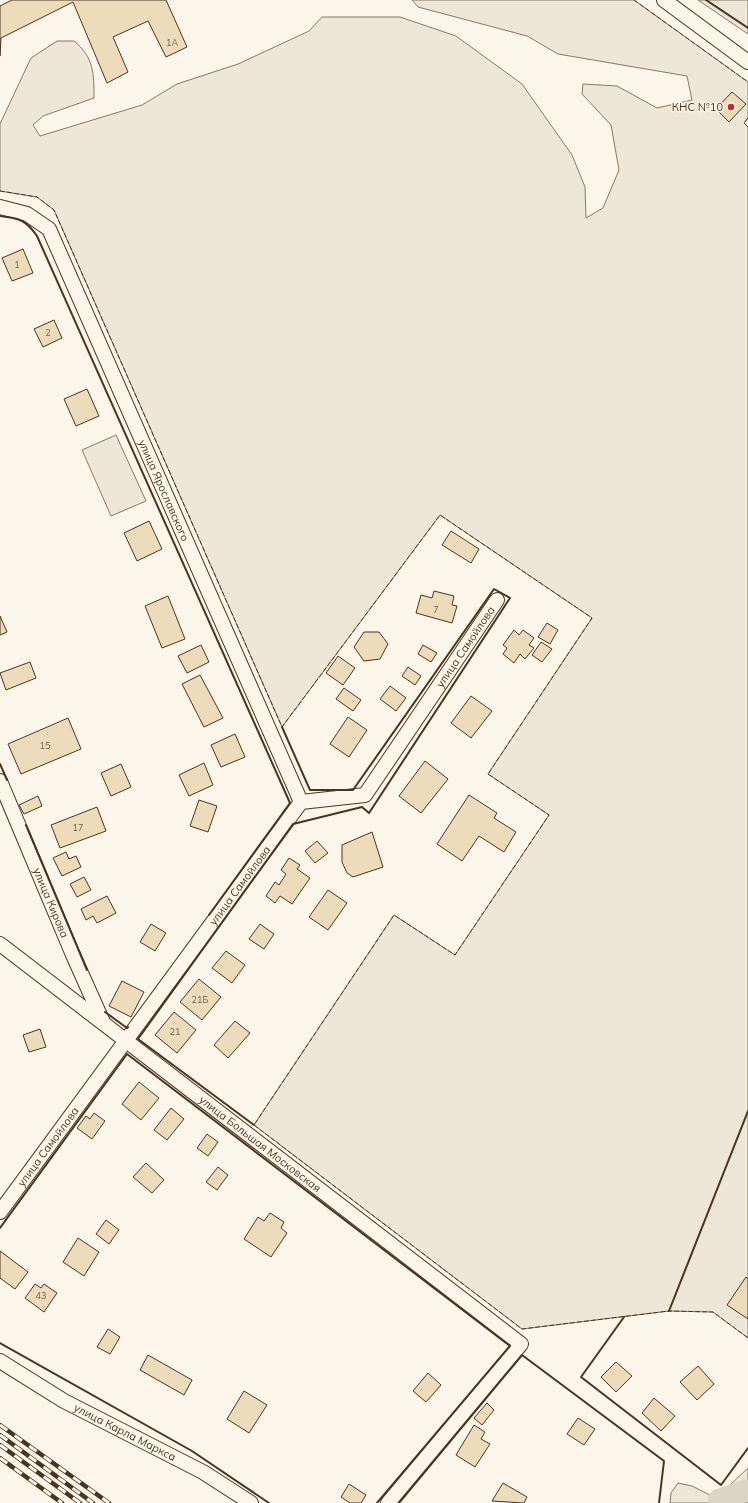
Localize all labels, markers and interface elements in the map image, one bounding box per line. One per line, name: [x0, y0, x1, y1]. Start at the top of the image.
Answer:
house number: 1А: [166, 37, 178, 48]
place label: КНС №10: [672, 100, 723, 114]
marker: КНС №10: [726, 102, 736, 112]
house number: 1: [14, 259, 20, 270]
house number: 2: [45, 327, 51, 338]
street label: улица Ярославского: [135, 437, 192, 543]
street label: улица Самойлова: [433, 603, 498, 690]
house number: 7: [433, 604, 439, 615]
house number: 15: [40, 740, 51, 751]
house number: 17: [73, 822, 83, 833]
street label: улица Самойлова: [206, 843, 273, 928]
street label: улица Кирова: [30, 866, 72, 940]
house number: 21Б: [192, 994, 208, 1005]
house number: 21: [170, 1026, 180, 1037]
street label: улица Большая Московская: [196, 1093, 324, 1195]
street label: улица Самойлова: [14, 1104, 82, 1189]
house number: 43: [36, 1290, 46, 1301]
street label: улица Карла Маркса: [72, 1400, 178, 1464]

